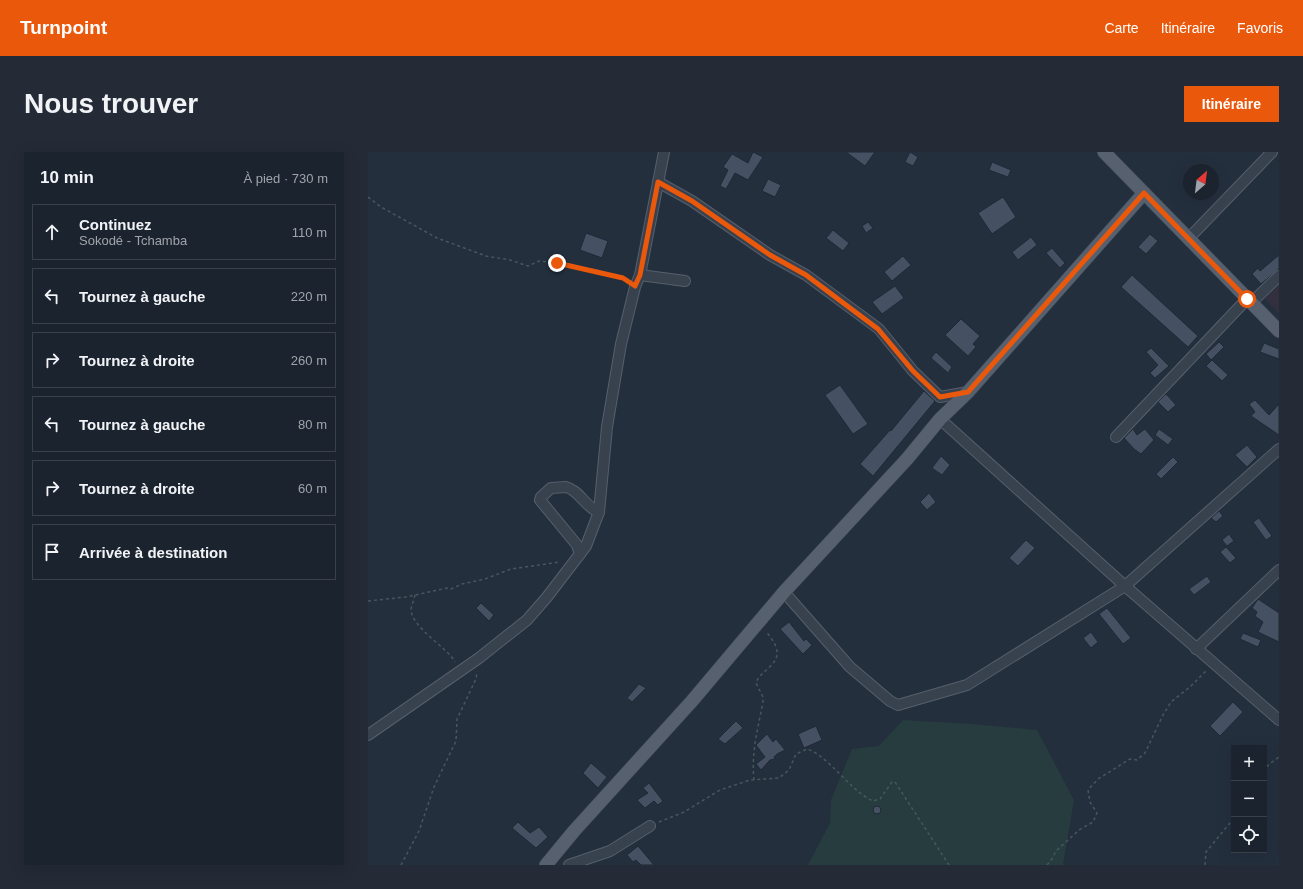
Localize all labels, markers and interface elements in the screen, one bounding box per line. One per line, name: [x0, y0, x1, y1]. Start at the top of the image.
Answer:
text: Turnpoint: [20, 17, 107, 38]
text: Carte: [1104, 20, 1139, 36]
text: Itinéraire: [1161, 20, 1215, 36]
text: Favoris: [1237, 20, 1283, 36]
button: Itinéraire: [1184, 86, 1279, 122]
text: Nous trouver: [24, 88, 198, 119]
north arrow: [1183, 164, 1219, 200]
text: 10 min: [40, 168, 94, 187]
text: À pied · 730 m: [243, 171, 328, 186]
text: Continuez: [79, 216, 152, 233]
icon: ahead: [41, 221, 63, 243]
text: 110 m: [292, 225, 327, 240]
text: Sokodé - Tchamba: [79, 233, 187, 248]
route end: [548, 254, 566, 272]
icon: left: [41, 285, 63, 307]
text: Tournez à gauche: [79, 288, 205, 305]
text: 220 m: [291, 289, 327, 304]
route start: [1238, 290, 1256, 308]
icon: right: [41, 349, 63, 371]
text: Tournez à droite: [79, 352, 195, 369]
text: 260 m: [291, 353, 327, 368]
icon: left: [41, 413, 63, 435]
text: Tournez à gauche: [79, 416, 205, 433]
text: 80 m: [298, 417, 327, 432]
icon: right: [41, 477, 63, 499]
text: Tournez à droite: [79, 480, 195, 497]
text: 60 m: [298, 481, 327, 496]
icon: arrive: [41, 541, 63, 563]
text: Arrivée à destination: [79, 544, 227, 561]
map controls: [1231, 745, 1267, 853]
button: +: [1231, 745, 1267, 781]
button: −: [1231, 781, 1267, 817]
button: locate: [1231, 817, 1267, 853]

